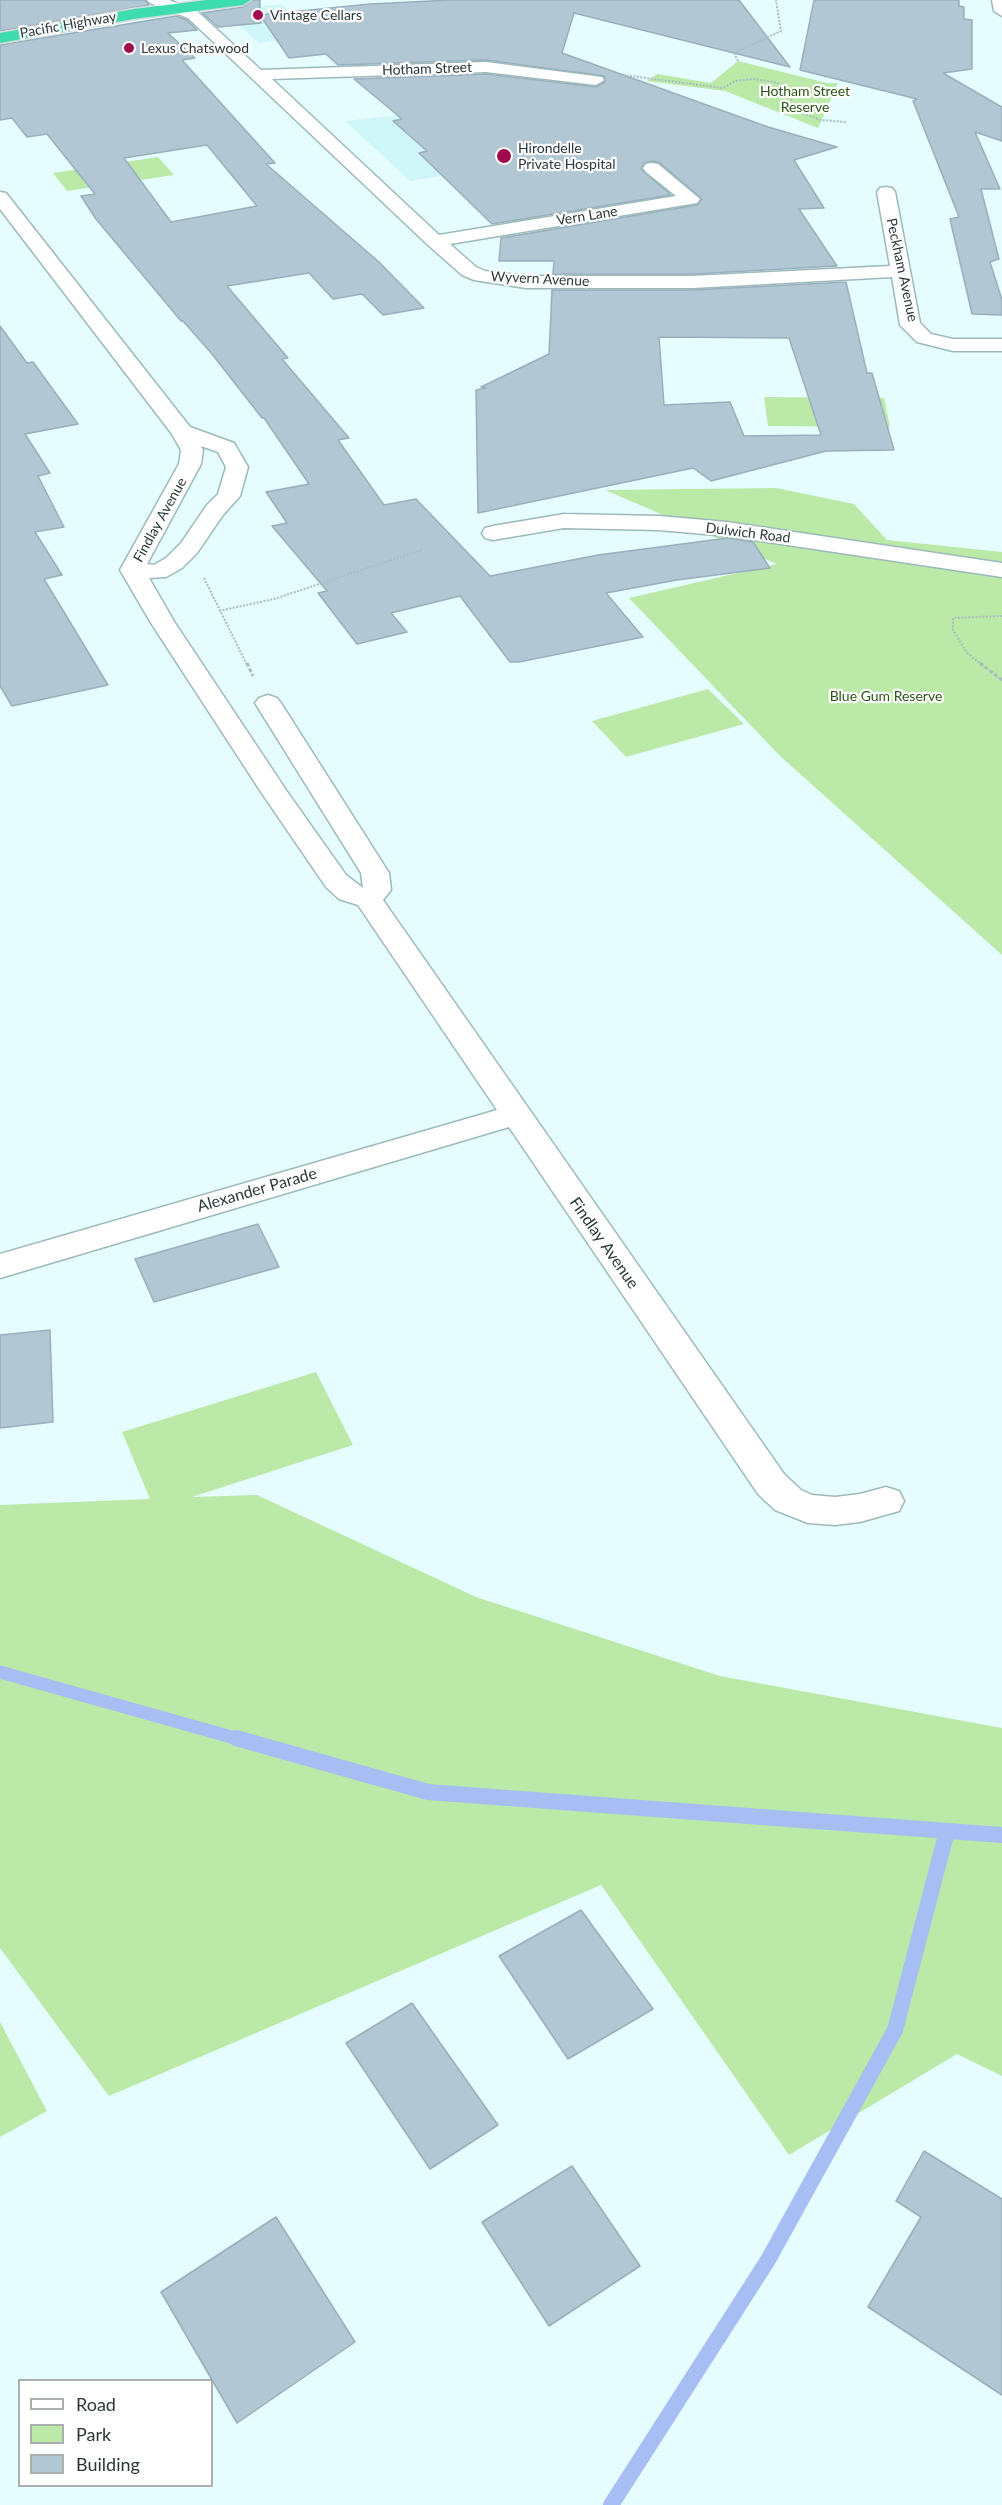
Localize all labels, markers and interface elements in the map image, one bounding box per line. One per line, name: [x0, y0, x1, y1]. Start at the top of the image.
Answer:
place label: Vintage Cellars: [270, 7, 362, 23]
street label: Pacific Highway: [19, 8, 117, 42]
marker: Vintage Cellars: [251, 8, 265, 22]
place label: Lexus Chatswood: [141, 40, 249, 56]
marker: Lexus Chatswood: [122, 41, 136, 55]
street label: Hotham Street: [382, 59, 472, 79]
park label: Hotham Street Reserve: [760, 83, 850, 116]
place label: Hirondelle Private Hospital: [518, 140, 616, 172]
marker: Hirondelle Private Hospital: [495, 147, 513, 165]
street label: Vern Lane: [555, 203, 619, 229]
street label: Peckham Avenue: [883, 217, 921, 323]
street label: Wyvern Avenue: [490, 268, 590, 290]
street label: Findlay Avenue: [130, 475, 190, 565]
street label: Dulwich Road: [705, 519, 791, 547]
park label: Blue Gum Reserve: [830, 688, 942, 704]
street label: Alexander Parade: [195, 1164, 319, 1216]
street label: Findlay Avenue: [565, 1193, 643, 1293]
legend: [18, 2379, 213, 2487]
text: Road: [76, 2393, 116, 2415]
text: Park: [76, 2423, 111, 2445]
text: Building: [76, 2453, 140, 2475]

